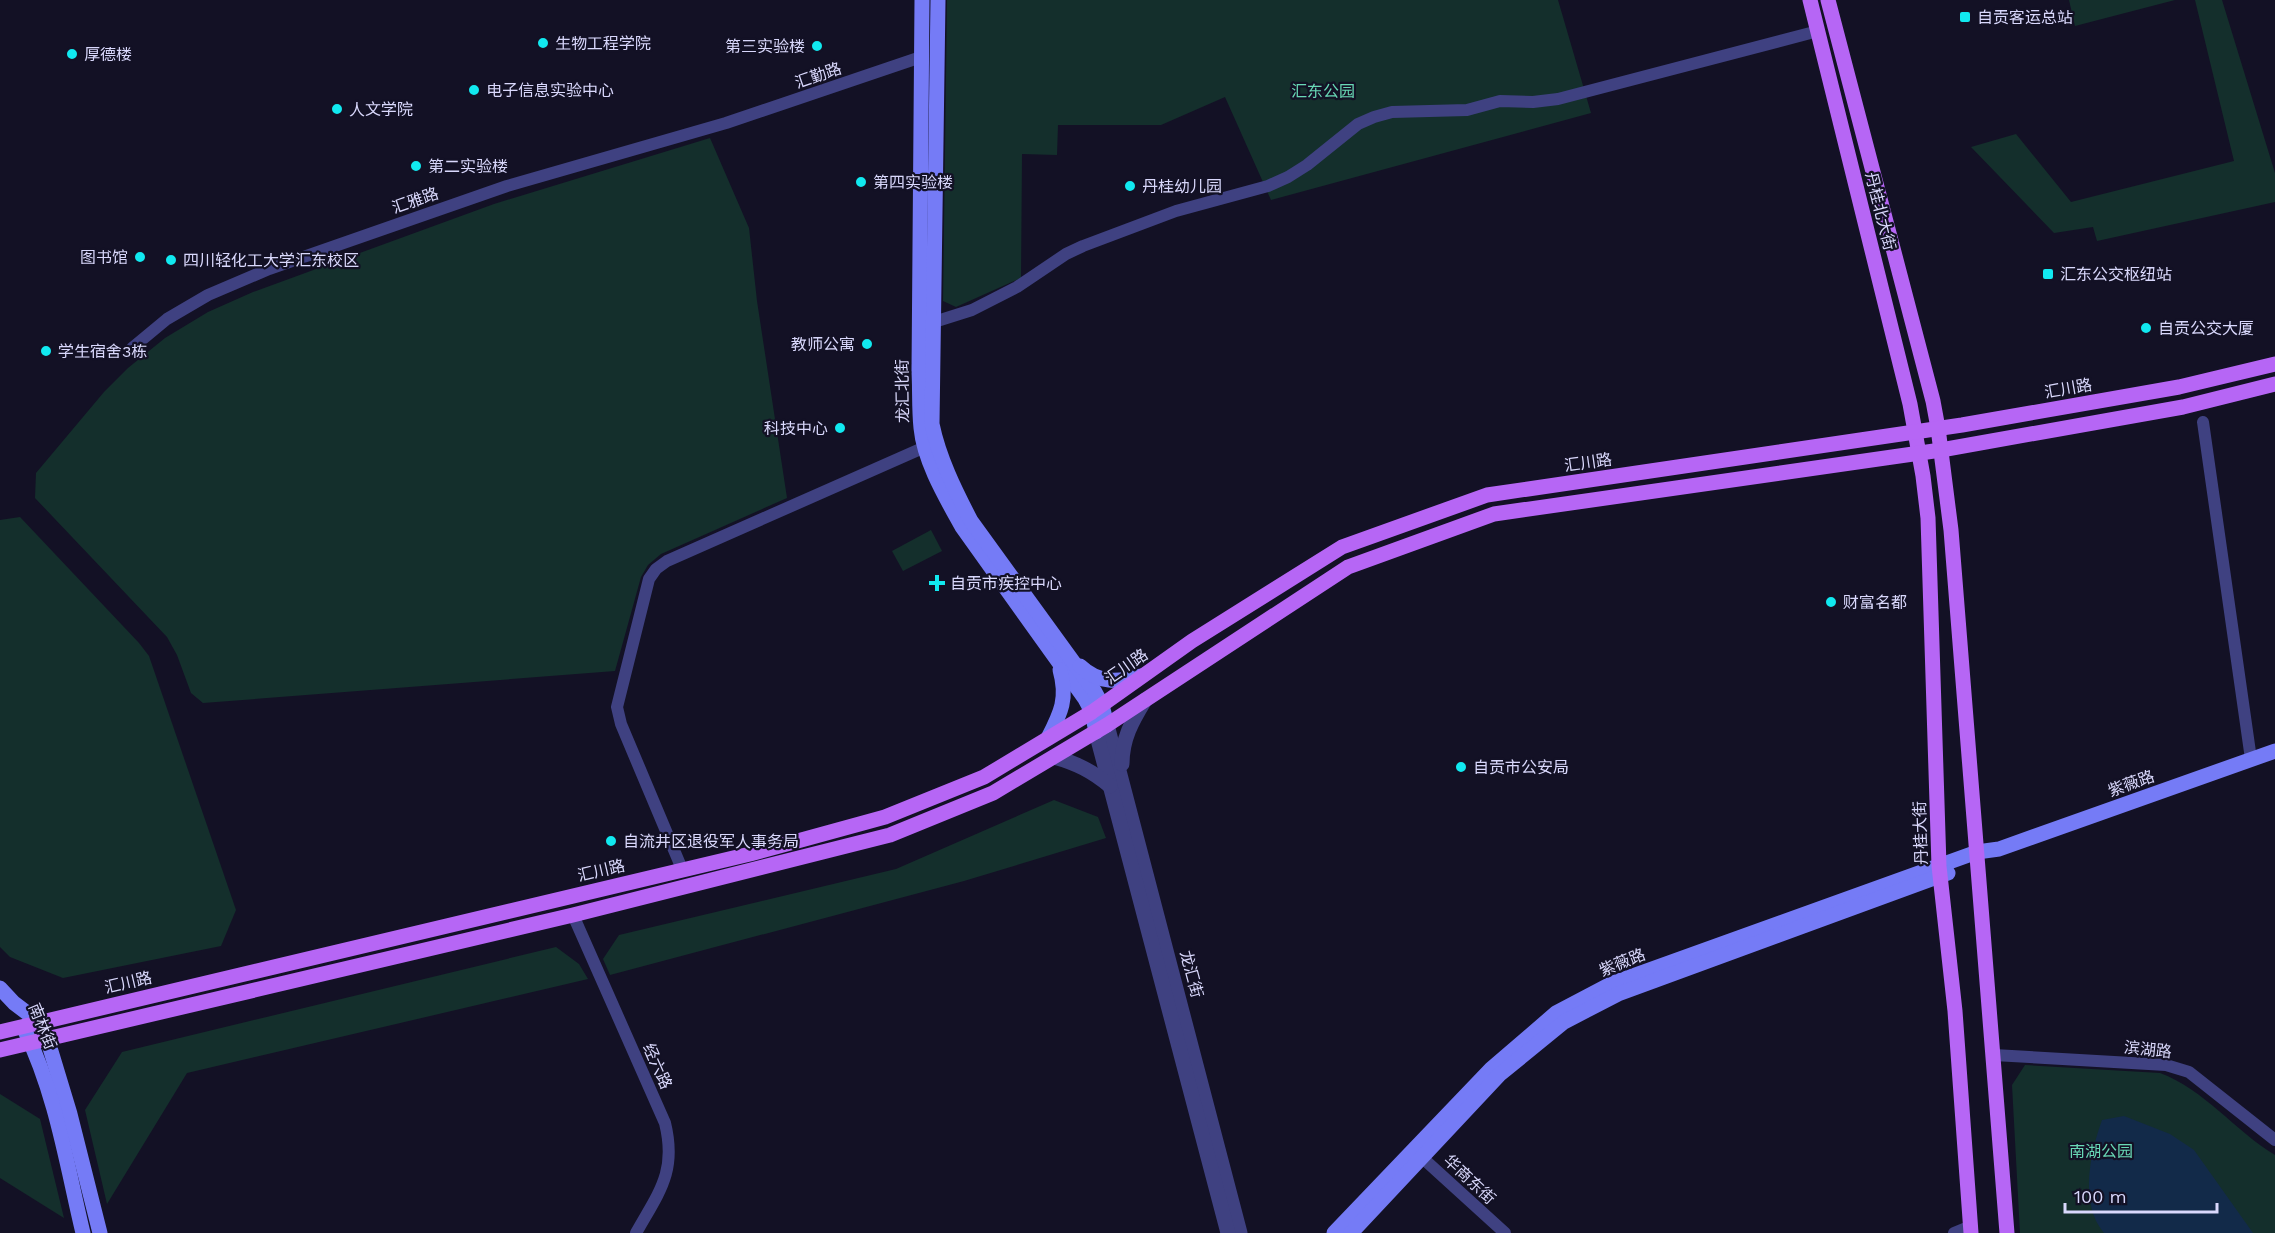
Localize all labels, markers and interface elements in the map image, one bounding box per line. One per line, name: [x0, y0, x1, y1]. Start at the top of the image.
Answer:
place label: 自贡客运总站: [1977, 8, 2073, 27]
marker: 自贡客运总站: [1958, 10, 1972, 24]
place label: 生物工程学院: [555, 34, 651, 53]
marker: 生物工程学院: [536, 36, 550, 50]
place label: 第三实验楼: [725, 37, 805, 56]
marker: 第三实验楼: [810, 39, 824, 53]
place label: 厚德楼: [84, 45, 132, 64]
marker: 厚德楼: [65, 47, 79, 61]
street label: 汇勤路: [792, 59, 844, 92]
place label: 电子信息实验中心: [486, 81, 614, 100]
park label: 汇东公园: [1291, 82, 1355, 101]
marker: 电子信息实验中心: [467, 83, 481, 97]
place label: 人文学院: [349, 100, 413, 119]
marker: 人文学院: [330, 102, 344, 116]
place label: 第二实验楼: [428, 157, 508, 176]
marker: 第二实验楼: [409, 159, 423, 173]
street label: 丹桂北大街: [1862, 170, 1899, 252]
place label: 第四实验楼: [873, 173, 953, 192]
marker: 第四实验楼: [854, 175, 868, 189]
place label: 丹桂幼儿园: [1142, 177, 1222, 196]
marker: 丹桂幼儿园: [1123, 179, 1137, 193]
street label: 汇雅路: [389, 184, 441, 217]
place label: 图书馆: [80, 248, 128, 267]
marker: 图书馆: [133, 250, 147, 264]
place label: 四川轻化工大学汇东校区: [183, 251, 359, 270]
marker: 四川轻化工大学汇东校区: [164, 253, 178, 267]
place label: 汇东公交枢纽站: [2060, 265, 2172, 284]
marker: 汇东公交枢纽站: [2041, 267, 2055, 281]
place label: 自贡公交大厦: [2158, 319, 2254, 338]
marker: 自贡公交大厦: [2139, 321, 2153, 335]
place label: 教师公寓: [791, 335, 855, 354]
marker: 教师公寓: [860, 337, 874, 351]
place label: 学生宿舍3栋: [58, 342, 147, 361]
marker: 学生宿舍3栋: [39, 344, 53, 358]
street label: 龙汇北街: [892, 359, 913, 423]
street label: 汇川路: [2043, 375, 2093, 402]
place label: 科技中心: [764, 419, 828, 438]
marker: 科技中心: [833, 421, 847, 435]
street label: 汇川路: [1563, 450, 1613, 475]
marker: 自贡市疾控中心: [928, 574, 946, 592]
place label: 自贡市疾控中心: [950, 574, 1062, 593]
place label: 财富名都: [1843, 593, 1907, 612]
marker: 财富名都: [1824, 595, 1838, 609]
street label: 汇川路: [1101, 645, 1151, 688]
place label: 自贡市公安局: [1473, 758, 1569, 777]
marker: 自贡市公安局: [1454, 760, 1468, 774]
street label: 紫薇路: [2105, 766, 2157, 801]
street label: 丹桂大街: [1910, 801, 1931, 865]
place label: 自流井区退役军人事务局: [623, 832, 799, 851]
marker: 自流井区退役军人事务局: [604, 834, 618, 848]
street label: 汇川路: [576, 856, 627, 885]
street label: 紫薇路: [1596, 945, 1648, 980]
street label: 龙汇街: [1176, 948, 1207, 1000]
street label: 汇川路: [103, 968, 154, 997]
street label: 南林街: [25, 1000, 60, 1052]
street label: 滨湖路: [2123, 1038, 2173, 1061]
street label: 经六路: [639, 1040, 676, 1092]
park label: 南湖公园: [2069, 1142, 2133, 1161]
street label: 华商东街: [1440, 1151, 1500, 1208]
scale bar: [2065, 1176, 2216, 1214]
text: 100 m: [2074, 1186, 2127, 1207]

